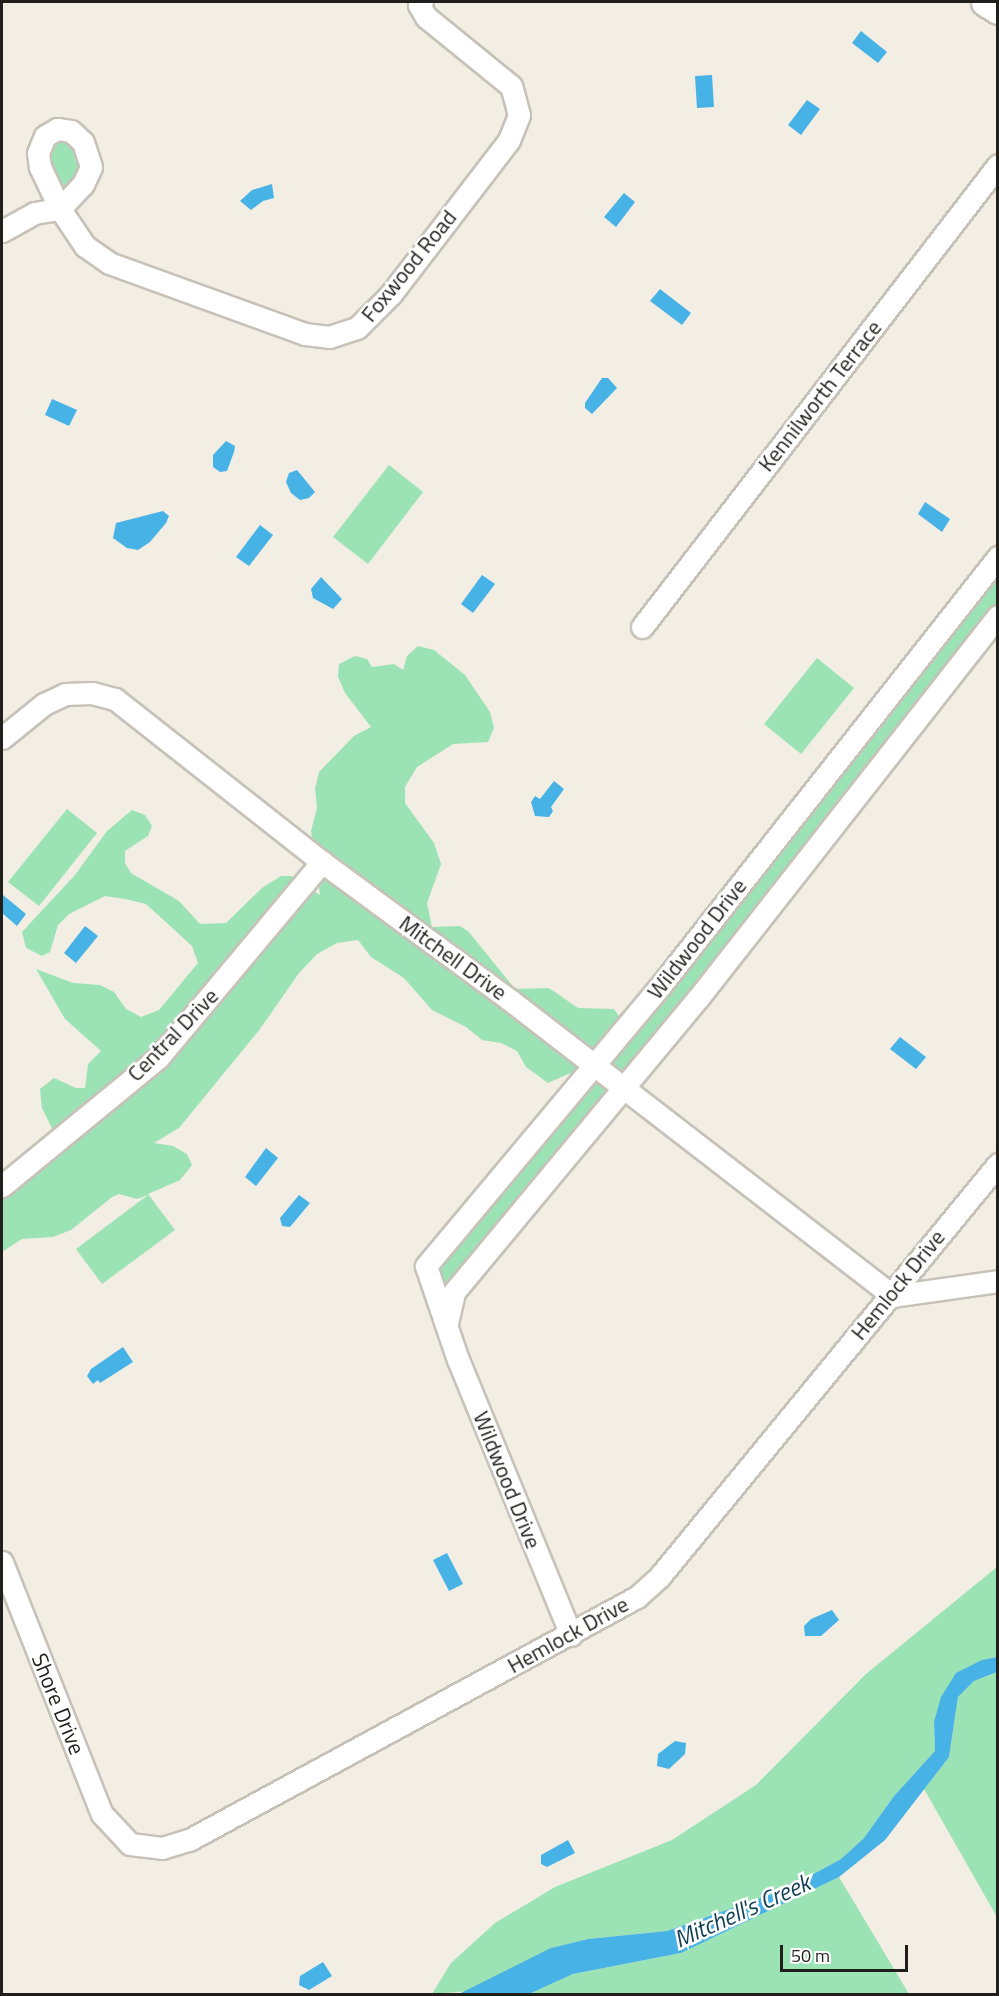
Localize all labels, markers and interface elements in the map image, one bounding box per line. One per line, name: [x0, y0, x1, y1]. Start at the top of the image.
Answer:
street label: Foxwood Road: [356, 205, 462, 327]
street label: Kennilworth Terrace: [753, 315, 887, 477]
street label: Wildwood Drive: [642, 874, 752, 1004]
street label: Mitchell Drive: [394, 910, 512, 1006]
street label: Central Drive: [122, 983, 224, 1087]
street label: Hemlock Drive: [846, 1225, 950, 1345]
street label: Wildwood Drive: [468, 1408, 546, 1552]
street label: Hemlock Drive: [503, 1591, 633, 1679]
street label: Shore Drive: [26, 1650, 90, 1758]
water label: Mitchell's Creek: [669, 1868, 815, 1954]
scale bar: [783, 1933, 910, 1971]
text: 50 m: [791, 1942, 830, 1969]

